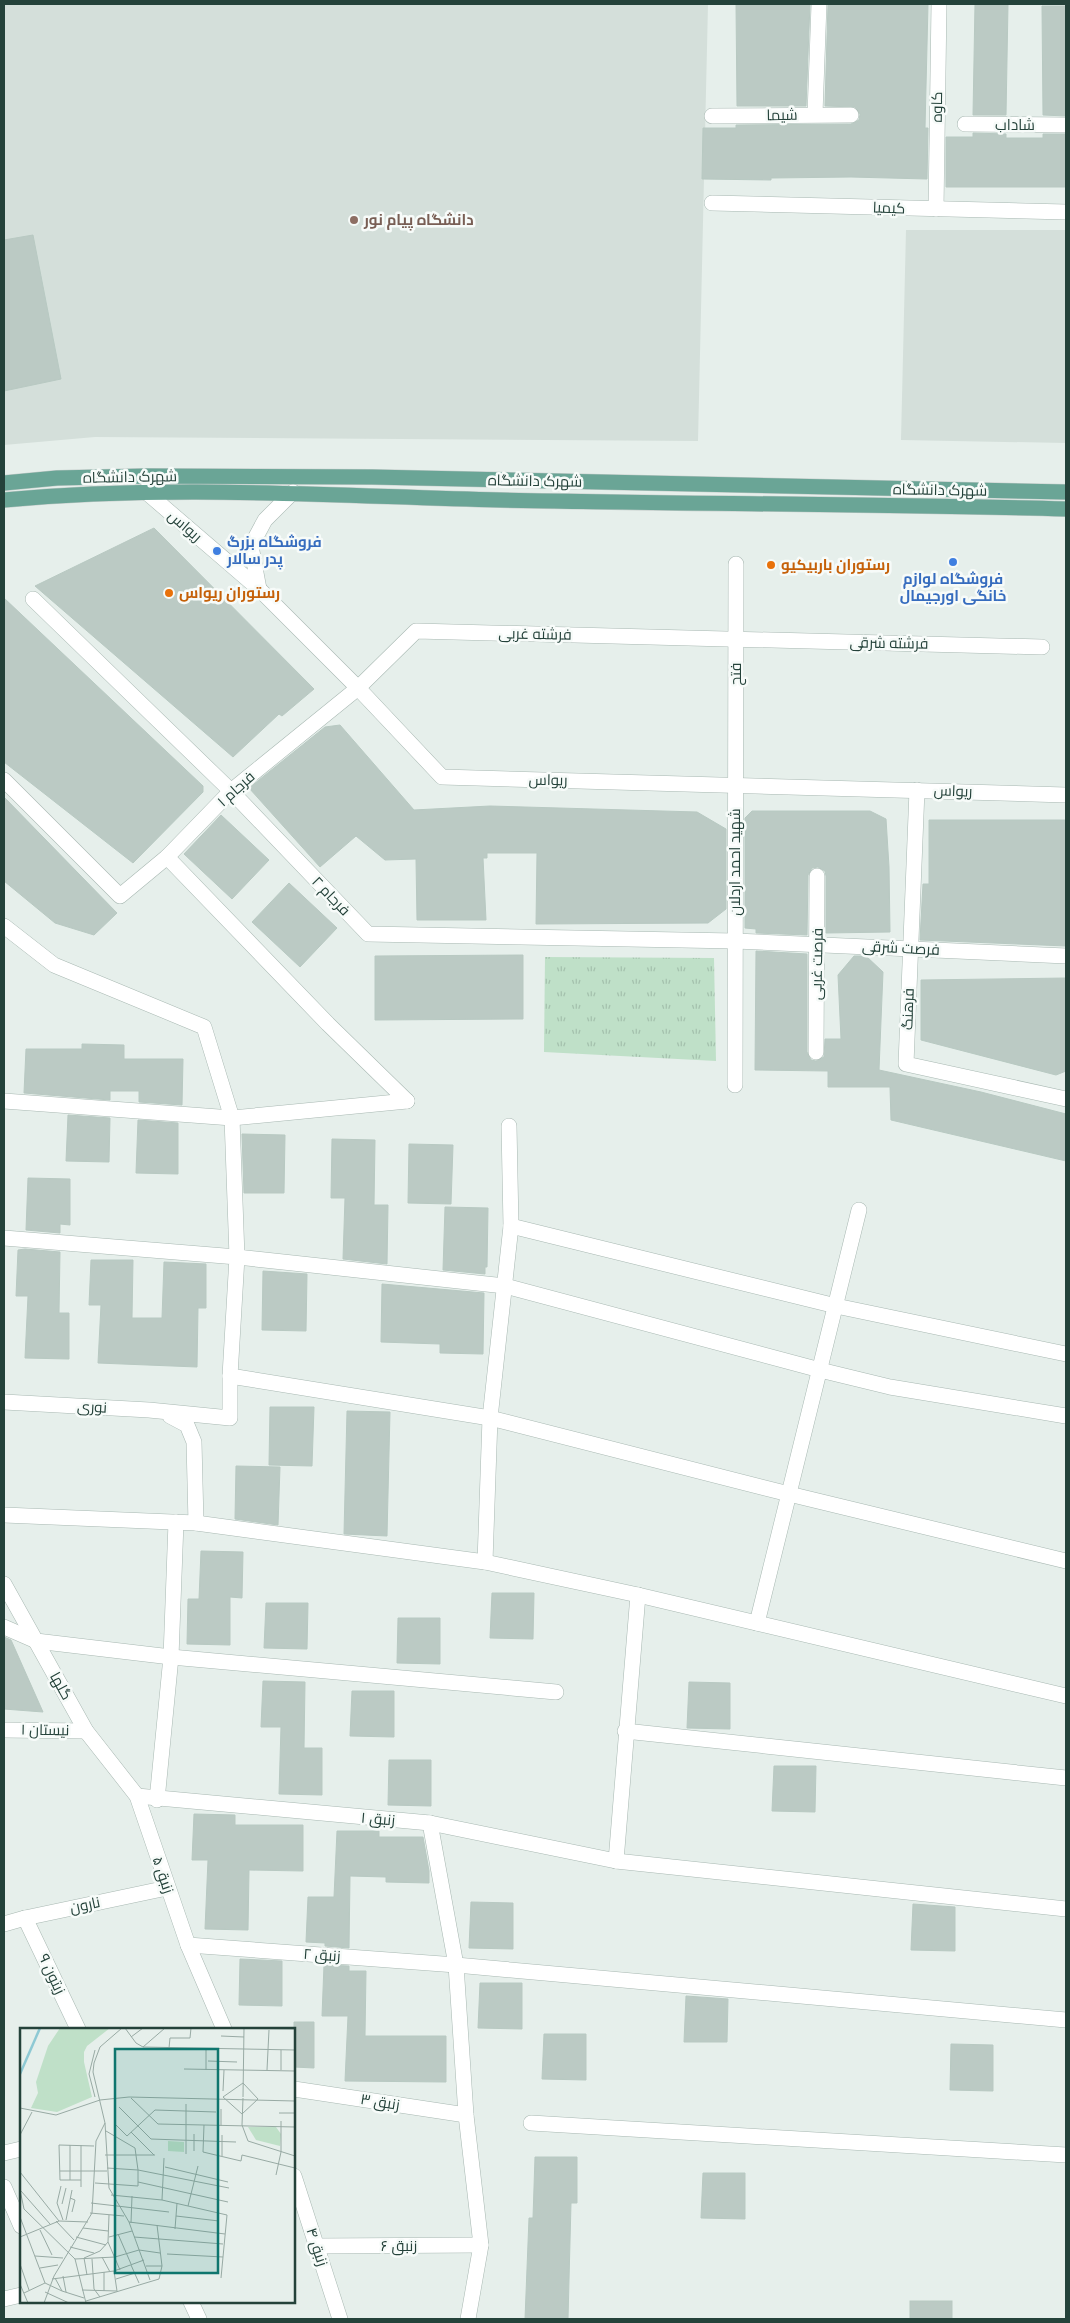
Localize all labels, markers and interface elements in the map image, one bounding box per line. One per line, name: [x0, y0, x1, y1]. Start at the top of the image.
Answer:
street label: کاوه: [928, 91, 946, 123]
street label: شیما: [766, 106, 798, 124]
street label: شاداب: [995, 116, 1035, 134]
street label: کیمیا: [872, 198, 906, 218]
place label: دانشگاه پیام نور: [363, 211, 474, 231]
marker: دانشگاه پیام نور: [348, 214, 360, 226]
street label: شهرک دانشگاه: [83, 467, 177, 488]
street label: شهرک دانشگاه: [488, 471, 582, 492]
street label: شهرک دانشگاه: [893, 480, 987, 501]
street label: ریواس: [164, 506, 206, 546]
place label: فروشگاه بزرگ پدر سالار: [226, 533, 322, 570]
marker: فروشگاه بزرگ پدر سالار: [211, 545, 223, 557]
place label: رستوران باربیکیو: [781, 556, 890, 574]
marker: فروشگاه لوازم خانگی اورجیمال: [947, 556, 959, 568]
marker: رستوران باربیکیو: [765, 559, 777, 571]
place label: فروشگاه لوازم خانگی اورجیمال: [900, 570, 1006, 605]
place label: رستوران ریواس: [179, 584, 280, 602]
marker: رستوران ریواس: [163, 587, 175, 599]
street label: فرشته غربی: [498, 624, 572, 645]
street label: فرشته شرقی: [849, 633, 929, 654]
street label: فتح: [727, 663, 747, 685]
street label: فرجام ۱: [214, 768, 259, 811]
street label: ریواس: [528, 771, 568, 790]
street label: ریواس: [933, 781, 973, 802]
street label: شهید احمد اردلان: [726, 808, 745, 916]
street label: فرجام ۲: [307, 873, 354, 920]
street label: فرصت غربی: [807, 928, 828, 1000]
street label: فرصت شرقی: [862, 937, 940, 960]
street label: فرهنگ: [898, 988, 918, 1030]
street label: نوری: [76, 1397, 107, 1418]
street label: گلها: [45, 1669, 76, 1704]
street label: نیستان ۱: [21, 1721, 69, 1740]
street label: زنبق ۱: [360, 1809, 396, 1830]
street label: زنبق ۵: [147, 1854, 178, 1896]
street label: نارون: [68, 1893, 102, 1918]
street label: زنبق ۲: [303, 1945, 341, 1966]
street label: زیتون ۹: [34, 1951, 69, 1997]
inset map: [20, 2028, 295, 2303]
street label: زنبق ۳: [359, 2090, 401, 2115]
street label: زنبق ۴: [301, 2225, 332, 2269]
street label: زنبق ۶: [381, 2237, 417, 2256]

